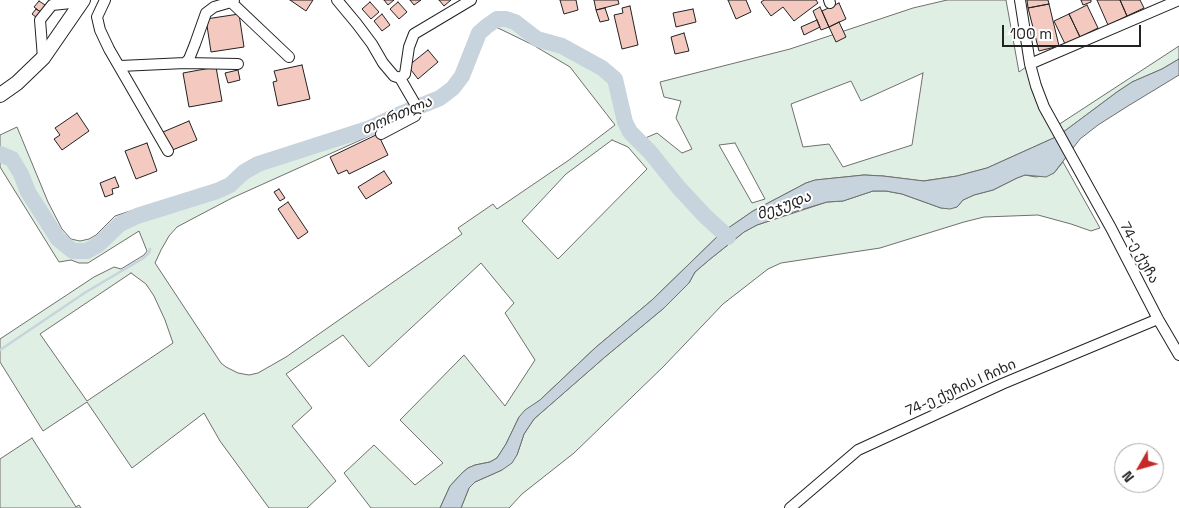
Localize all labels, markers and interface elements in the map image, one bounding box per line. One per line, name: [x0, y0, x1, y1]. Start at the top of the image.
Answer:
scale bar: [1004, 15, 1143, 47]
text: 100 m: [1010, 24, 1052, 43]
water label: თორთლა: [359, 93, 435, 139]
water label: მეჯუდა: [754, 188, 814, 224]
street label: 74-ე ქუჩა: [1116, 220, 1162, 286]
street label: 74-ე ქუჩის I ჩიხი: [903, 356, 1019, 420]
north arrow: [1114, 443, 1164, 493]
text: N: [1118, 467, 1138, 486]

